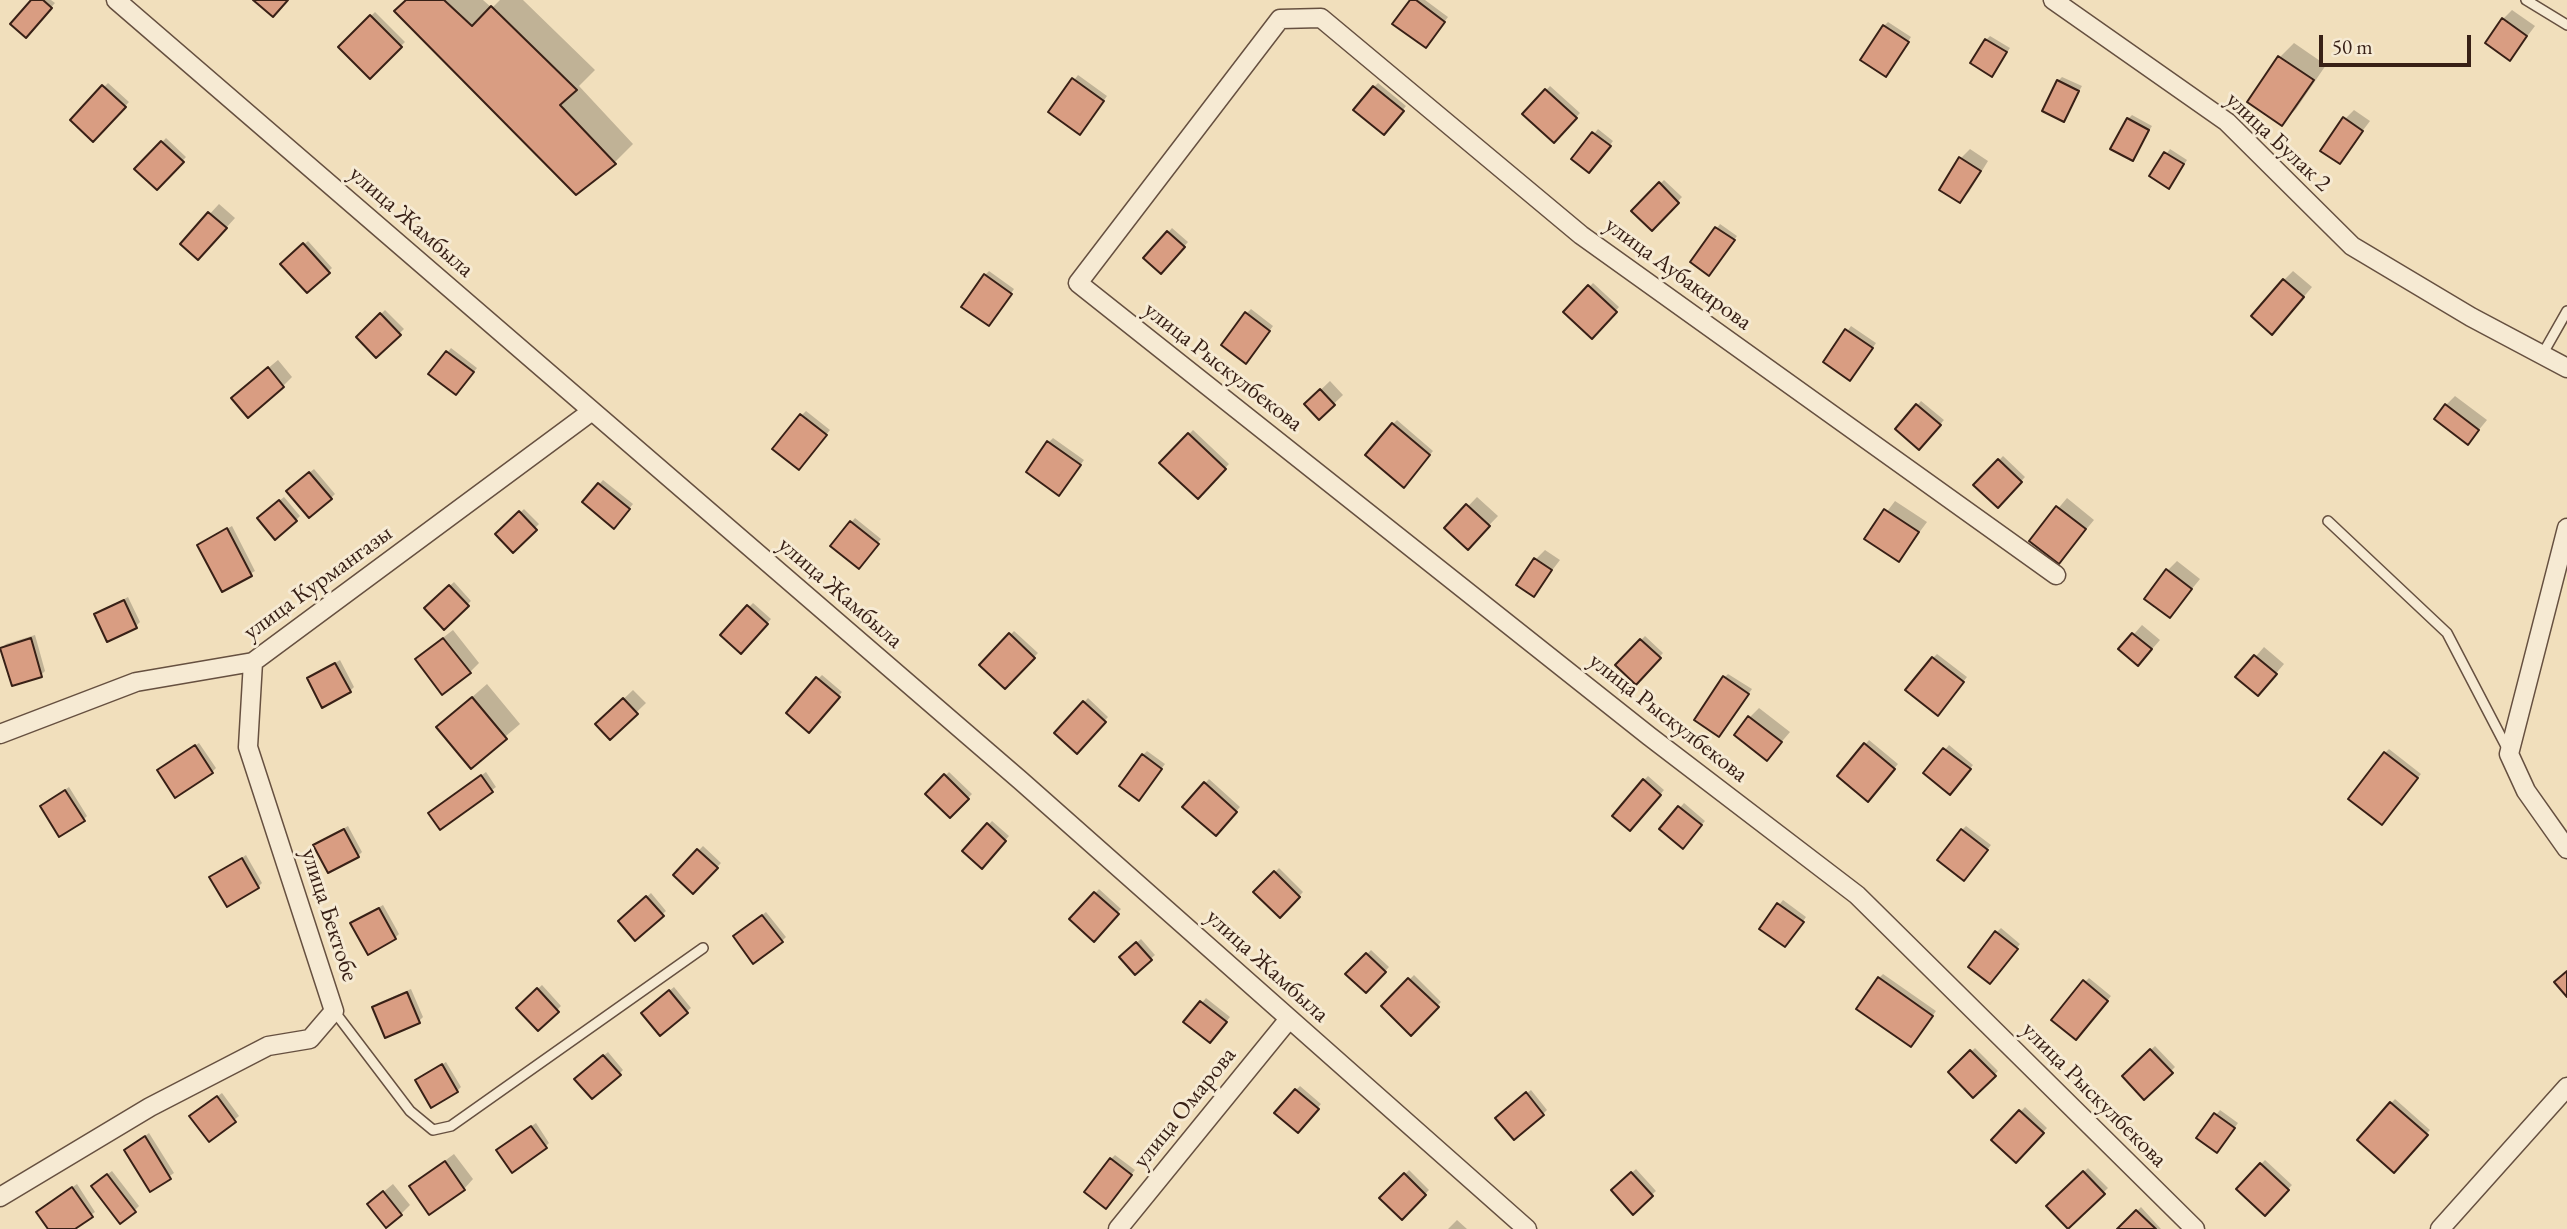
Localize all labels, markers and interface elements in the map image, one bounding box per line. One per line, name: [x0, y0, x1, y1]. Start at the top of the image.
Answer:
scale bar: [2322, 21, 2474, 65]
text: 50 m: [2332, 33, 2373, 60]
street label: улица Булак 2: [2219, 86, 2337, 198]
street label: улица Жамбыла: [343, 160, 479, 284]
street label: улица Аубакирова: [1599, 211, 1757, 337]
street label: улица Рыскулбекова: [1138, 296, 1308, 438]
street label: улица Курмангазы: [238, 519, 398, 647]
street label: улица Жамбыла: [772, 531, 908, 655]
street label: улица Рыскулбекова: [1583, 647, 1753, 789]
street label: улица Бектобе: [294, 845, 364, 985]
street label: улица Жамбыла: [1199, 903, 1335, 1029]
street label: улица Рыскулбекова: [2015, 1016, 2173, 1174]
street label: улица Омарова: [1127, 1042, 1243, 1174]

